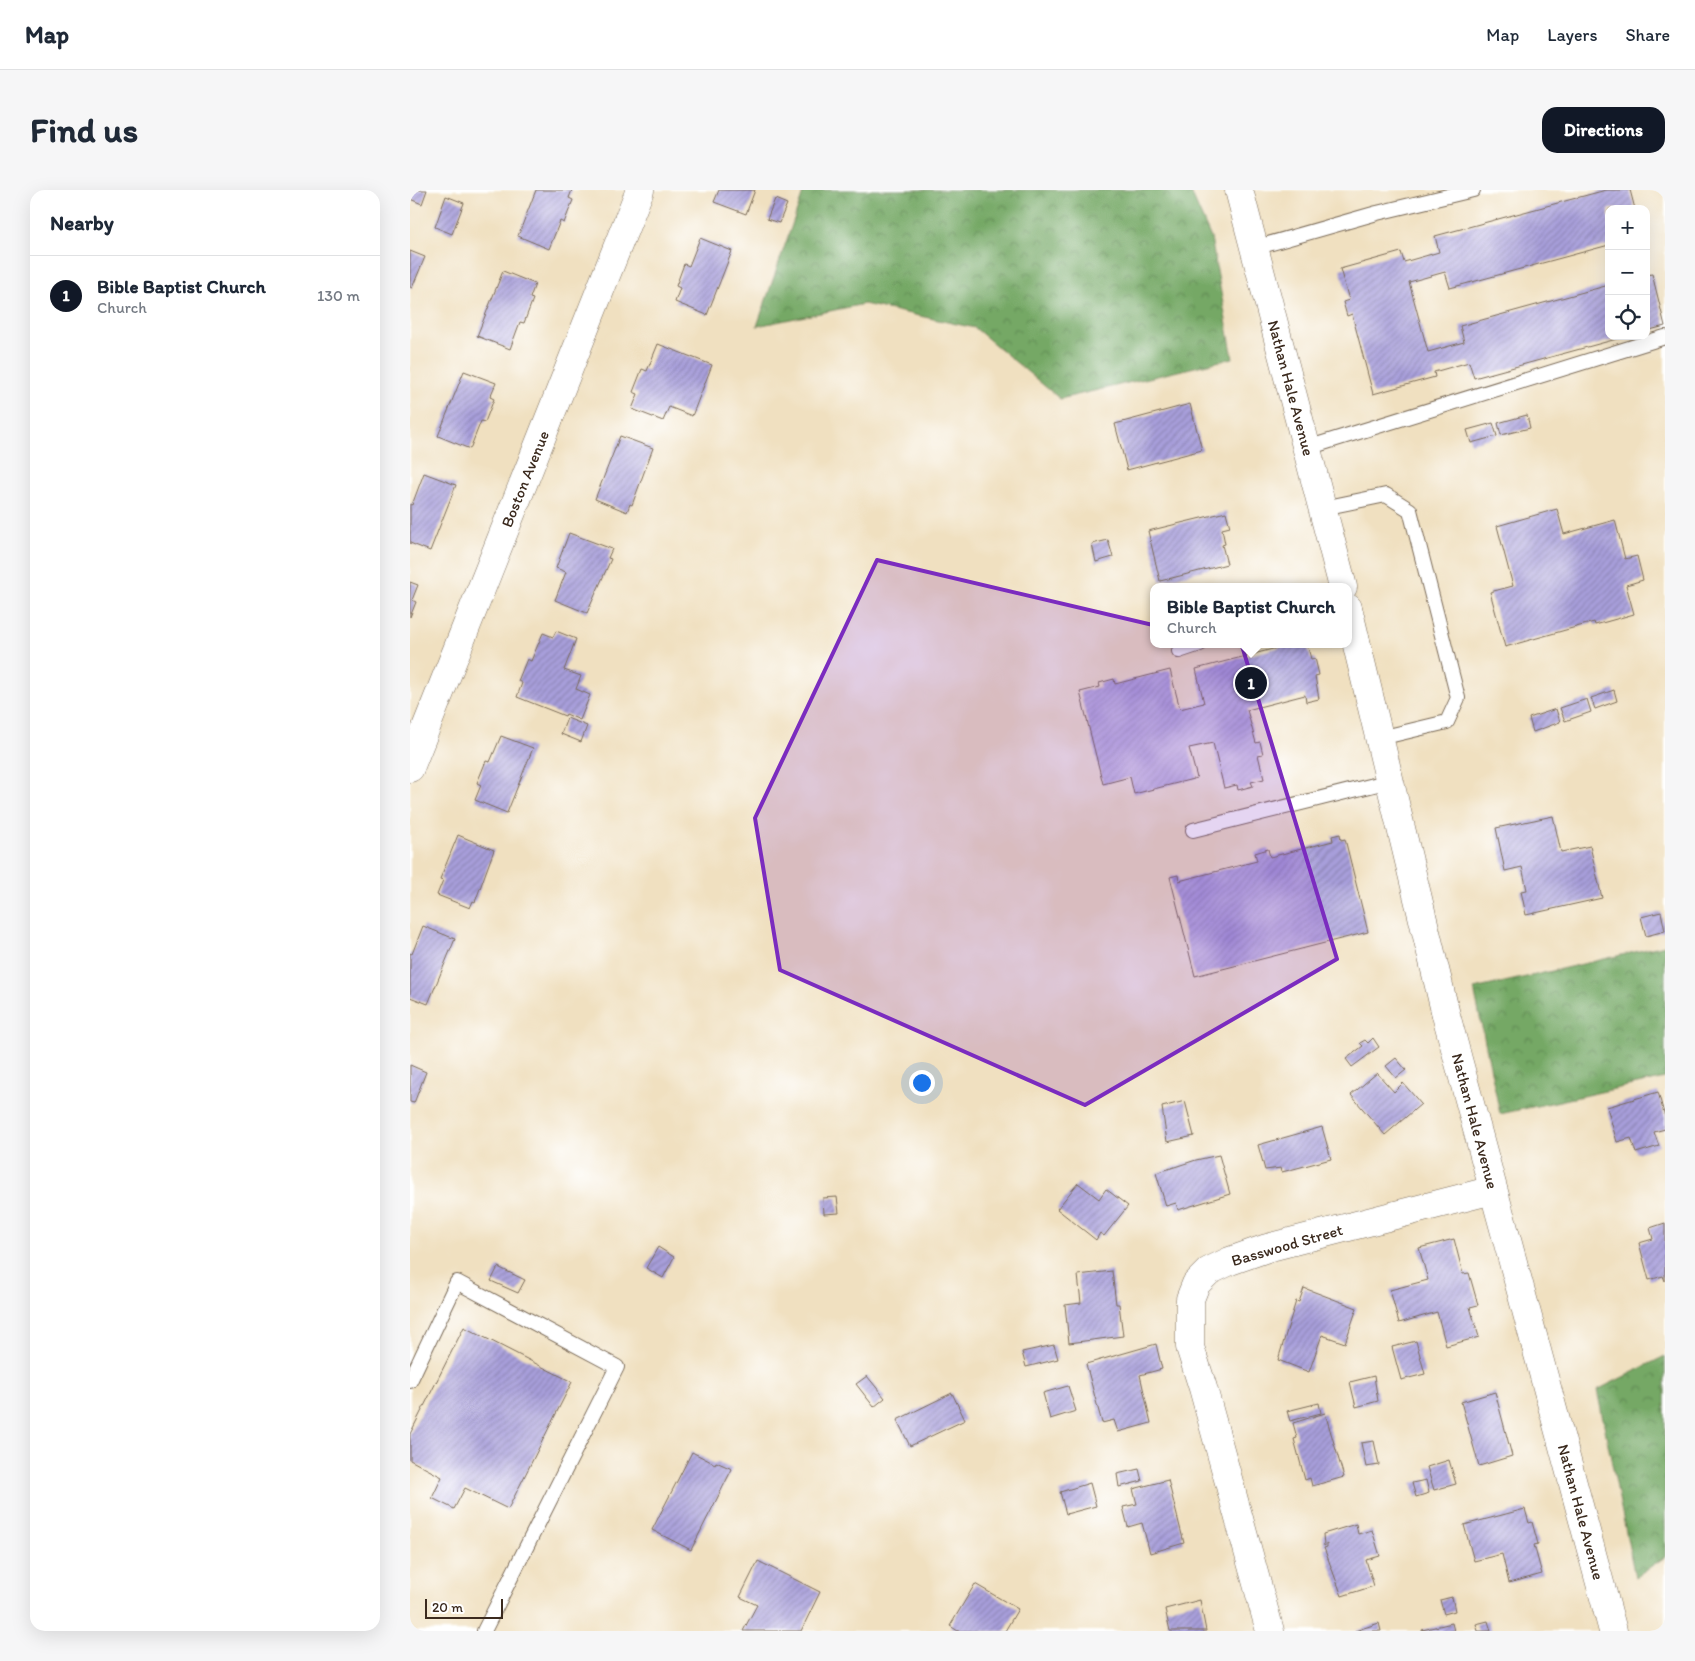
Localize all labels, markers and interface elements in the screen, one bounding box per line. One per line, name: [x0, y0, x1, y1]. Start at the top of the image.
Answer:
text: Map: [25, 20, 69, 49]
text: Map: [1486, 24, 1519, 46]
text: Layers: [1547, 24, 1597, 46]
text: Share: [1625, 24, 1670, 46]
button: Directions: [1542, 107, 1665, 153]
text: Find us: [30, 109, 138, 151]
map controls: [1605, 205, 1650, 340]
button: +: [1605, 205, 1650, 250]
text: Nearby: [50, 210, 114, 235]
button: −: [1605, 250, 1650, 295]
text: Bible Baptist Church: [97, 275, 266, 298]
text: 1: [62, 286, 70, 305]
text: 130 m: [317, 286, 360, 305]
button: locate: [1605, 295, 1650, 340]
text: Church: [97, 298, 147, 317]
street label: Nathan Hale Avenue: [1264, 318, 1318, 458]
street label: Boston Avenue: [497, 428, 553, 530]
popup: [1150, 583, 1352, 648]
text: Bible Baptist Church: [1167, 595, 1335, 618]
text: Church: [1167, 618, 1217, 637]
pin: 1: [1235, 664, 1267, 702]
street label: Nathan Hale Avenue: [1448, 1051, 1502, 1191]
your location: [909, 1070, 935, 1096]
street label: Basswood Street: [1229, 1220, 1345, 1270]
street label: Nathan Hale Avenue: [1554, 1442, 1608, 1582]
scale bar: [425, 1596, 502, 1619]
text: 20 m: [432, 1599, 463, 1616]

